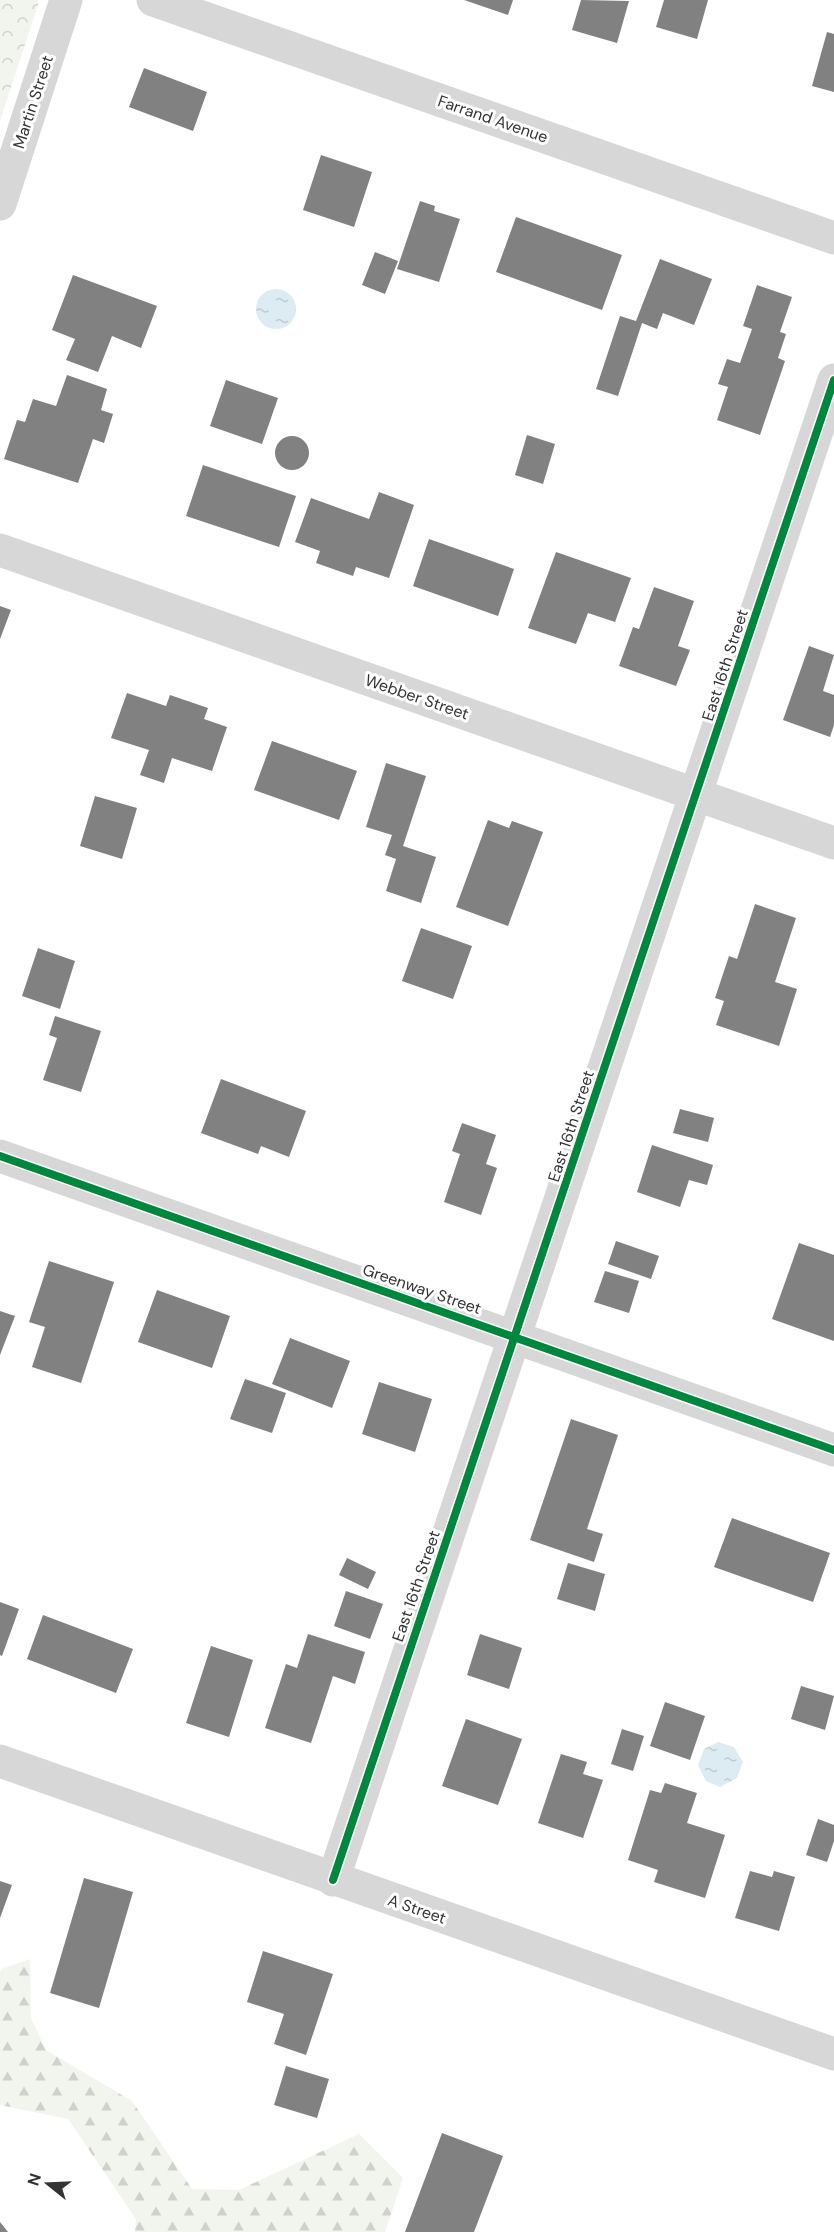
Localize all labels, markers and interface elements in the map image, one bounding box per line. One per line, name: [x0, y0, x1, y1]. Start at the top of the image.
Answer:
street label: Martin Street: [8, 53, 58, 151]
street label: Farrand Avenue: [435, 90, 551, 148]
street label: East 16th Street: [697, 607, 753, 723]
street label: Webber Street: [362, 669, 472, 725]
street label: East 16th Street: [543, 1068, 599, 1184]
street label: Greenway Street: [360, 1259, 484, 1319]
street label: East 16th Street: [387, 1528, 445, 1644]
street label: A Street: [385, 1889, 449, 1929]
north arrow: [18, 2154, 78, 2214]
text: N: [22, 2171, 46, 2188]

